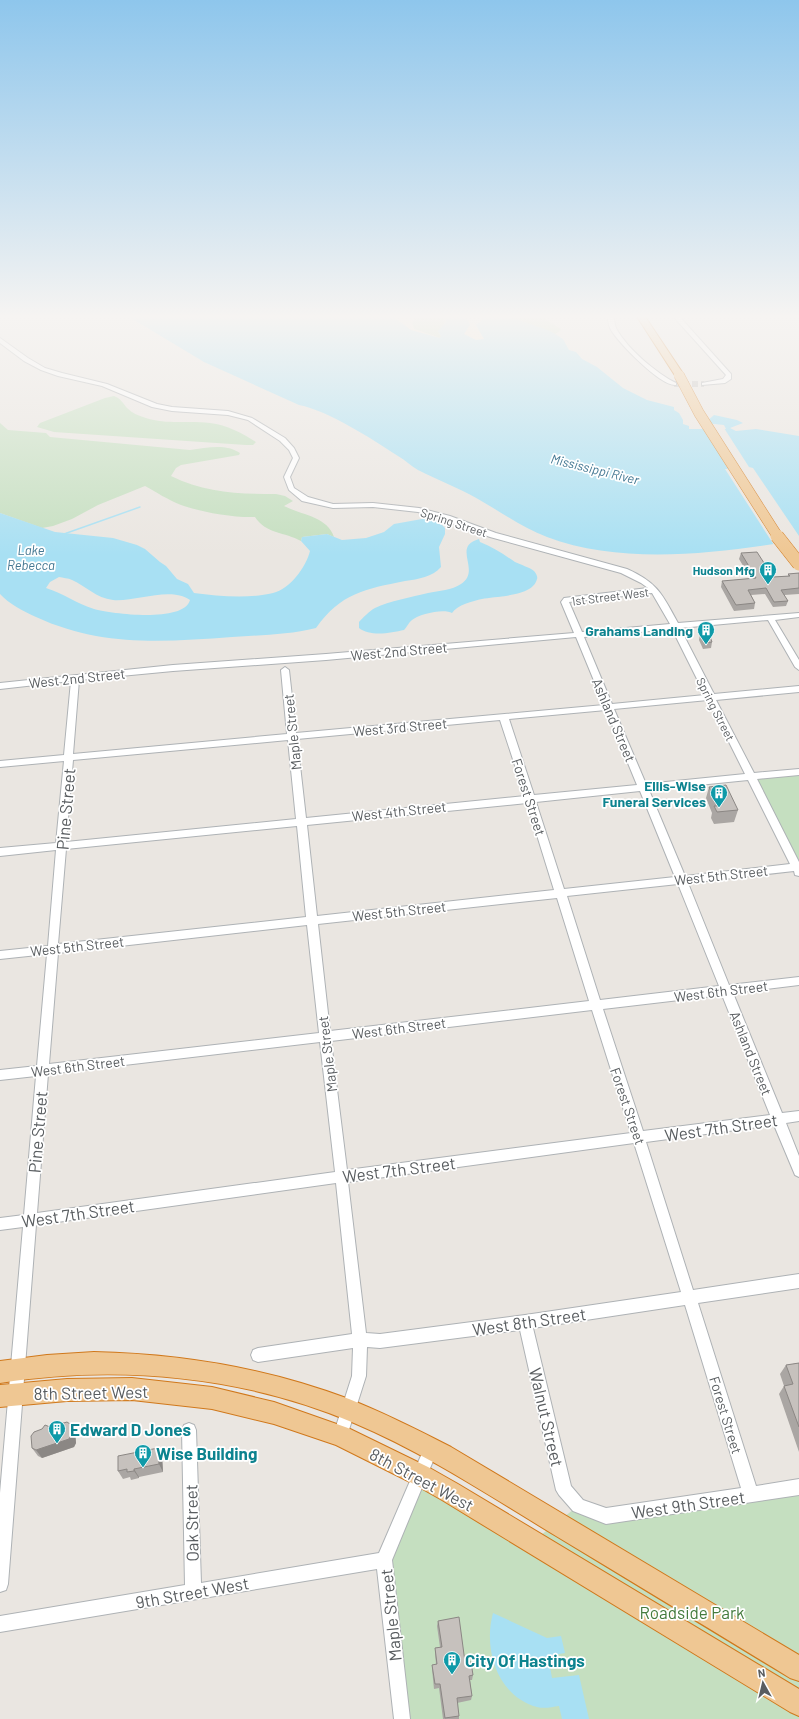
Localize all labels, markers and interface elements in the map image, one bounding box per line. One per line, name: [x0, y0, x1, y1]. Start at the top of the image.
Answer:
water label: Mississippi River: [549, 450, 641, 488]
street label: Spring Street: [419, 505, 489, 539]
water label: Lake Rebecca: [7, 542, 55, 573]
building icon: Hudson Mfg: [758, 560, 778, 585]
place label: Hudson Mfg: [693, 563, 755, 577]
street label: 1st Street West: [570, 584, 650, 608]
building icon: Grahams Landing: [696, 620, 716, 645]
place label: Grahams Landing: [585, 622, 693, 639]
street label: West 2nd Street: [350, 638, 448, 664]
street label: West 2nd Street: [28, 664, 126, 692]
street label: Spring Street: [694, 675, 738, 743]
street label: Ashland Street: [589, 676, 639, 764]
street label: Maple Street: [280, 693, 304, 771]
street label: West 3rd Street: [352, 714, 448, 740]
street label: Forest Street: [509, 756, 549, 838]
street label: Pine Street: [51, 767, 79, 851]
place label: Ellis-Wise Funeral Services: [603, 777, 706, 810]
building icon: Ellis-Wise Funeral Services: [709, 783, 729, 808]
street label: West 4th Street: [351, 798, 447, 824]
street label: West 5th Street: [673, 862, 769, 888]
street label: West 5th Street: [351, 898, 447, 924]
street label: West 5th Street: [29, 933, 125, 959]
street label: West 6th Street: [673, 977, 769, 1005]
street label: Ashland Street: [726, 1008, 776, 1098]
street label: West 6th Street: [351, 1014, 447, 1042]
street label: Maple Street: [314, 1015, 340, 1093]
street label: West 6th Street: [30, 1052, 126, 1080]
street label: Forest Street: [607, 1065, 649, 1147]
street label: Pine Street: [23, 1090, 51, 1174]
street label: West 7th Street: [663, 1109, 779, 1145]
street label: West 7th Street: [341, 1152, 457, 1186]
street label: West 7th Street: [20, 1195, 136, 1231]
street label: West 8th Street: [471, 1303, 587, 1339]
street label: Walnut Street: [526, 1366, 568, 1468]
street label: Forest Street: [706, 1374, 746, 1456]
street label: 8th Street West: [33, 1381, 149, 1403]
building icon: Edward D Jones: [47, 1419, 67, 1444]
place label: Edward D Jones: [70, 1419, 191, 1439]
building icon: Wise Building: [133, 1443, 153, 1468]
place label: Wise Building: [156, 1443, 257, 1463]
street label: 8th Street West: [367, 1443, 477, 1515]
street label: Oak Street: [180, 1484, 202, 1562]
street label: West 9th Street: [630, 1486, 746, 1522]
street label: Maple Street: [375, 1568, 405, 1662]
street label: 9th Street West: [134, 1572, 250, 1612]
park label: Roadside Park: [639, 1602, 745, 1622]
building icon: City Of Hastings: [442, 1650, 462, 1675]
place label: City Of Hastings: [465, 1650, 585, 1670]
north arrow: [743, 1663, 783, 1703]
text: N: [757, 1666, 766, 1680]

